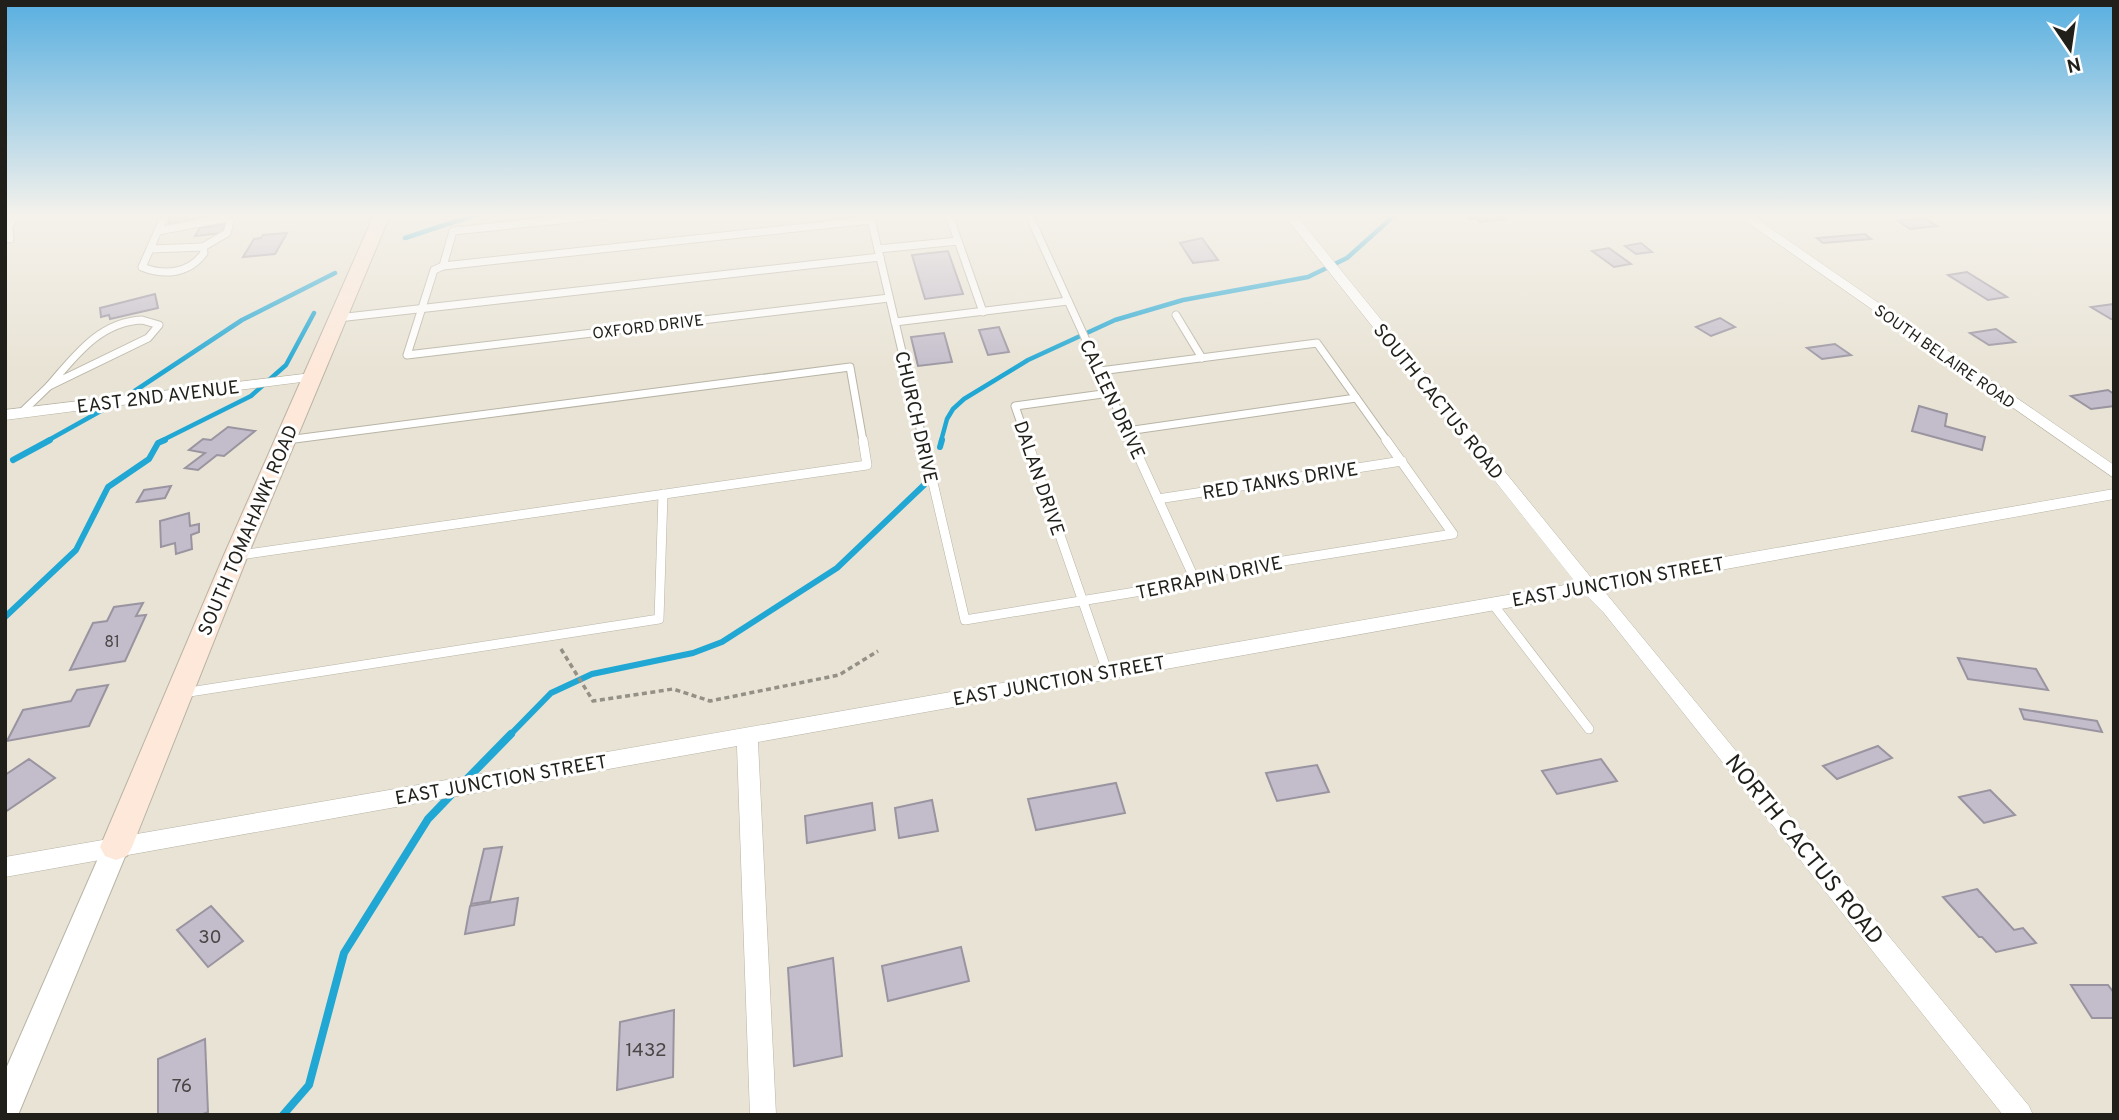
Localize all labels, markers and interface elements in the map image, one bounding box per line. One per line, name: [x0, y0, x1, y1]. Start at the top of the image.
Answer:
north arrow: [2035, 14, 2105, 84]
text: N: [2064, 50, 2083, 77]
street label: SOUTH BELAIRE ROAD: [1869, 301, 2018, 414]
street label: OXFORD DRIVE: [591, 311, 705, 345]
street label: SOUTH CACTUS ROAD: [1367, 319, 1508, 485]
street label: CALEEN DRIVE: [1073, 336, 1149, 464]
street label: CHURCH DRIVE: [888, 349, 942, 486]
street label: EAST 2ND AVENUE: [75, 376, 241, 420]
street label: DALAN DRIVE: [1007, 418, 1069, 539]
street label: SOUTH TOMAHAWK ROAD: [194, 422, 304, 640]
street label: RED TANKS DRIVE: [1201, 458, 1360, 506]
street label: TERRAPIN DRIVE: [1134, 552, 1285, 606]
street label: EAST JUNCTION STREET: [1510, 552, 1726, 613]
house number: 81: [104, 633, 120, 653]
street label: EAST JUNCTION STREET: [951, 651, 1167, 712]
street label: EAST JUNCTION STREET: [393, 750, 609, 811]
street label: NORTH CACTUS ROAD: [1717, 750, 1889, 952]
house number: 30: [198, 926, 222, 950]
house number: 1432: [625, 1039, 667, 1063]
house number: 76: [172, 1075, 192, 1099]

